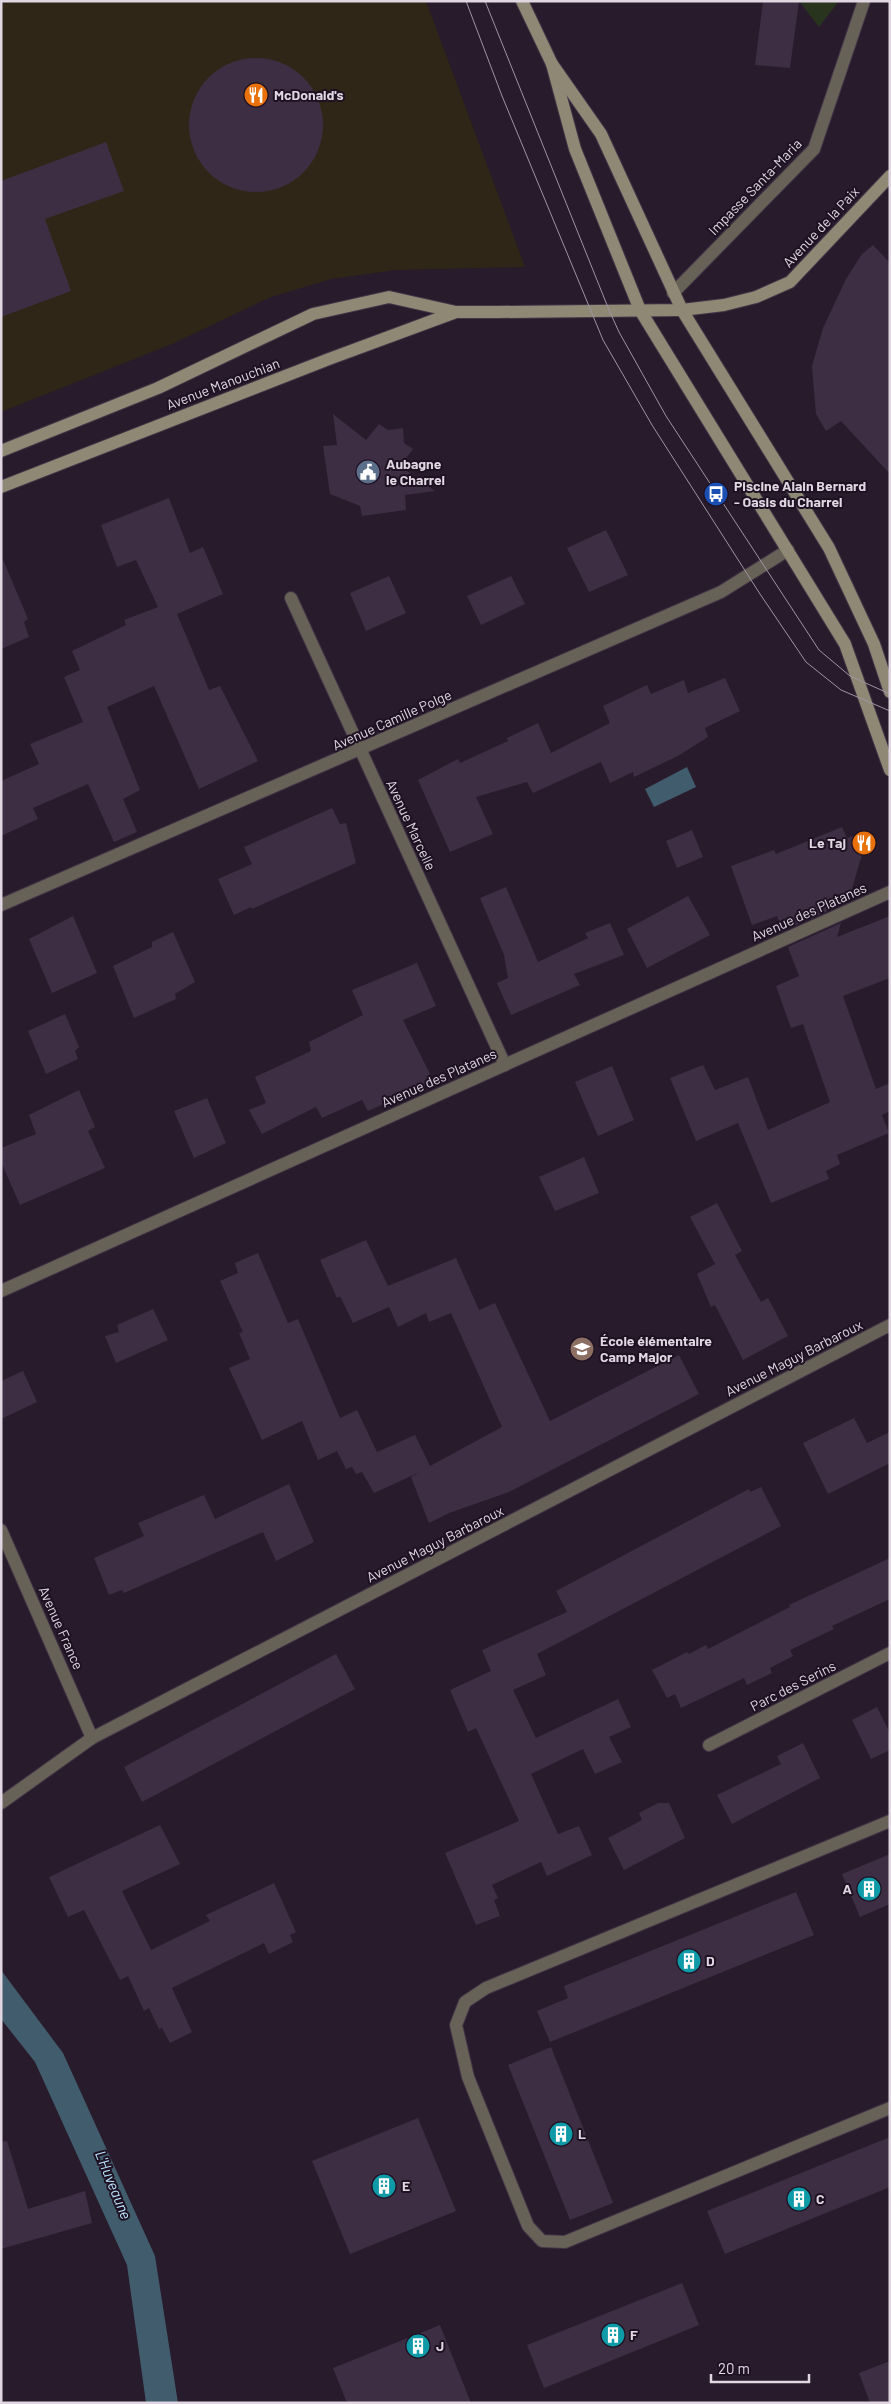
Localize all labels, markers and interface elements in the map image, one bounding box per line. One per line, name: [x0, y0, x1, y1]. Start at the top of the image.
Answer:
restaurant icon: McDonald's: [243, 82, 269, 108]
place label: McDonald's: [274, 86, 343, 103]
street label: Impasse Santa-Maria: [704, 135, 805, 238]
street label: Avenue de la Paix: [779, 183, 863, 270]
street label: Avenue Manouchian: [164, 354, 282, 413]
place label: Aubagne le Charrel: [386, 455, 445, 488]
public building icon: Aubagne le Charrel: [355, 459, 381, 485]
place label: Piscine Alain Bernard - Oasis du Charrel: [734, 477, 866, 510]
bus stop icon: Piscine Alain Bernard - Oasis du Charrel: [703, 481, 729, 507]
street label: Avenue Camille Polge: [330, 686, 454, 753]
street label: Avenue Marcelle: [383, 777, 440, 873]
restaurant icon: Le Taj: [851, 830, 877, 856]
place label: Le Taj: [809, 834, 846, 851]
street label: Avenue des Platanes: [749, 878, 869, 945]
street label: Avenue des Platanes: [379, 1044, 499, 1111]
street label: Avenue Maguy Barbaroux: [723, 1315, 865, 1399]
place label: École élémentaire Camp Major: [600, 1332, 712, 1365]
school or university icon: École élémentaire Camp Major: [569, 1336, 595, 1362]
street label: Avenue Maguy Barbaroux: [364, 1501, 506, 1585]
street label: Avenue France: [35, 1583, 87, 1672]
street label: Parc des Serins: [747, 1657, 839, 1714]
building icon: A: [856, 1876, 882, 1902]
place label: A: [843, 1880, 853, 1897]
building icon: D: [676, 1948, 702, 1974]
place label: D: [706, 1952, 715, 1969]
building icon: L: [548, 2121, 574, 2147]
place label: L: [578, 2125, 586, 2142]
water label: L'Huveaune: [92, 2148, 136, 2222]
building icon: E: [371, 2173, 397, 2199]
place label: E: [402, 2177, 410, 2194]
building icon: C: [786, 2186, 812, 2212]
place label: C: [816, 2190, 825, 2207]
building icon: F: [600, 2322, 626, 2348]
place label: F: [630, 2326, 638, 2343]
building icon: J: [405, 2333, 431, 2359]
place label: J: [436, 2337, 444, 2354]
scale bar: [711, 2352, 808, 2384]
text: 20 m: [718, 2359, 750, 2377]

